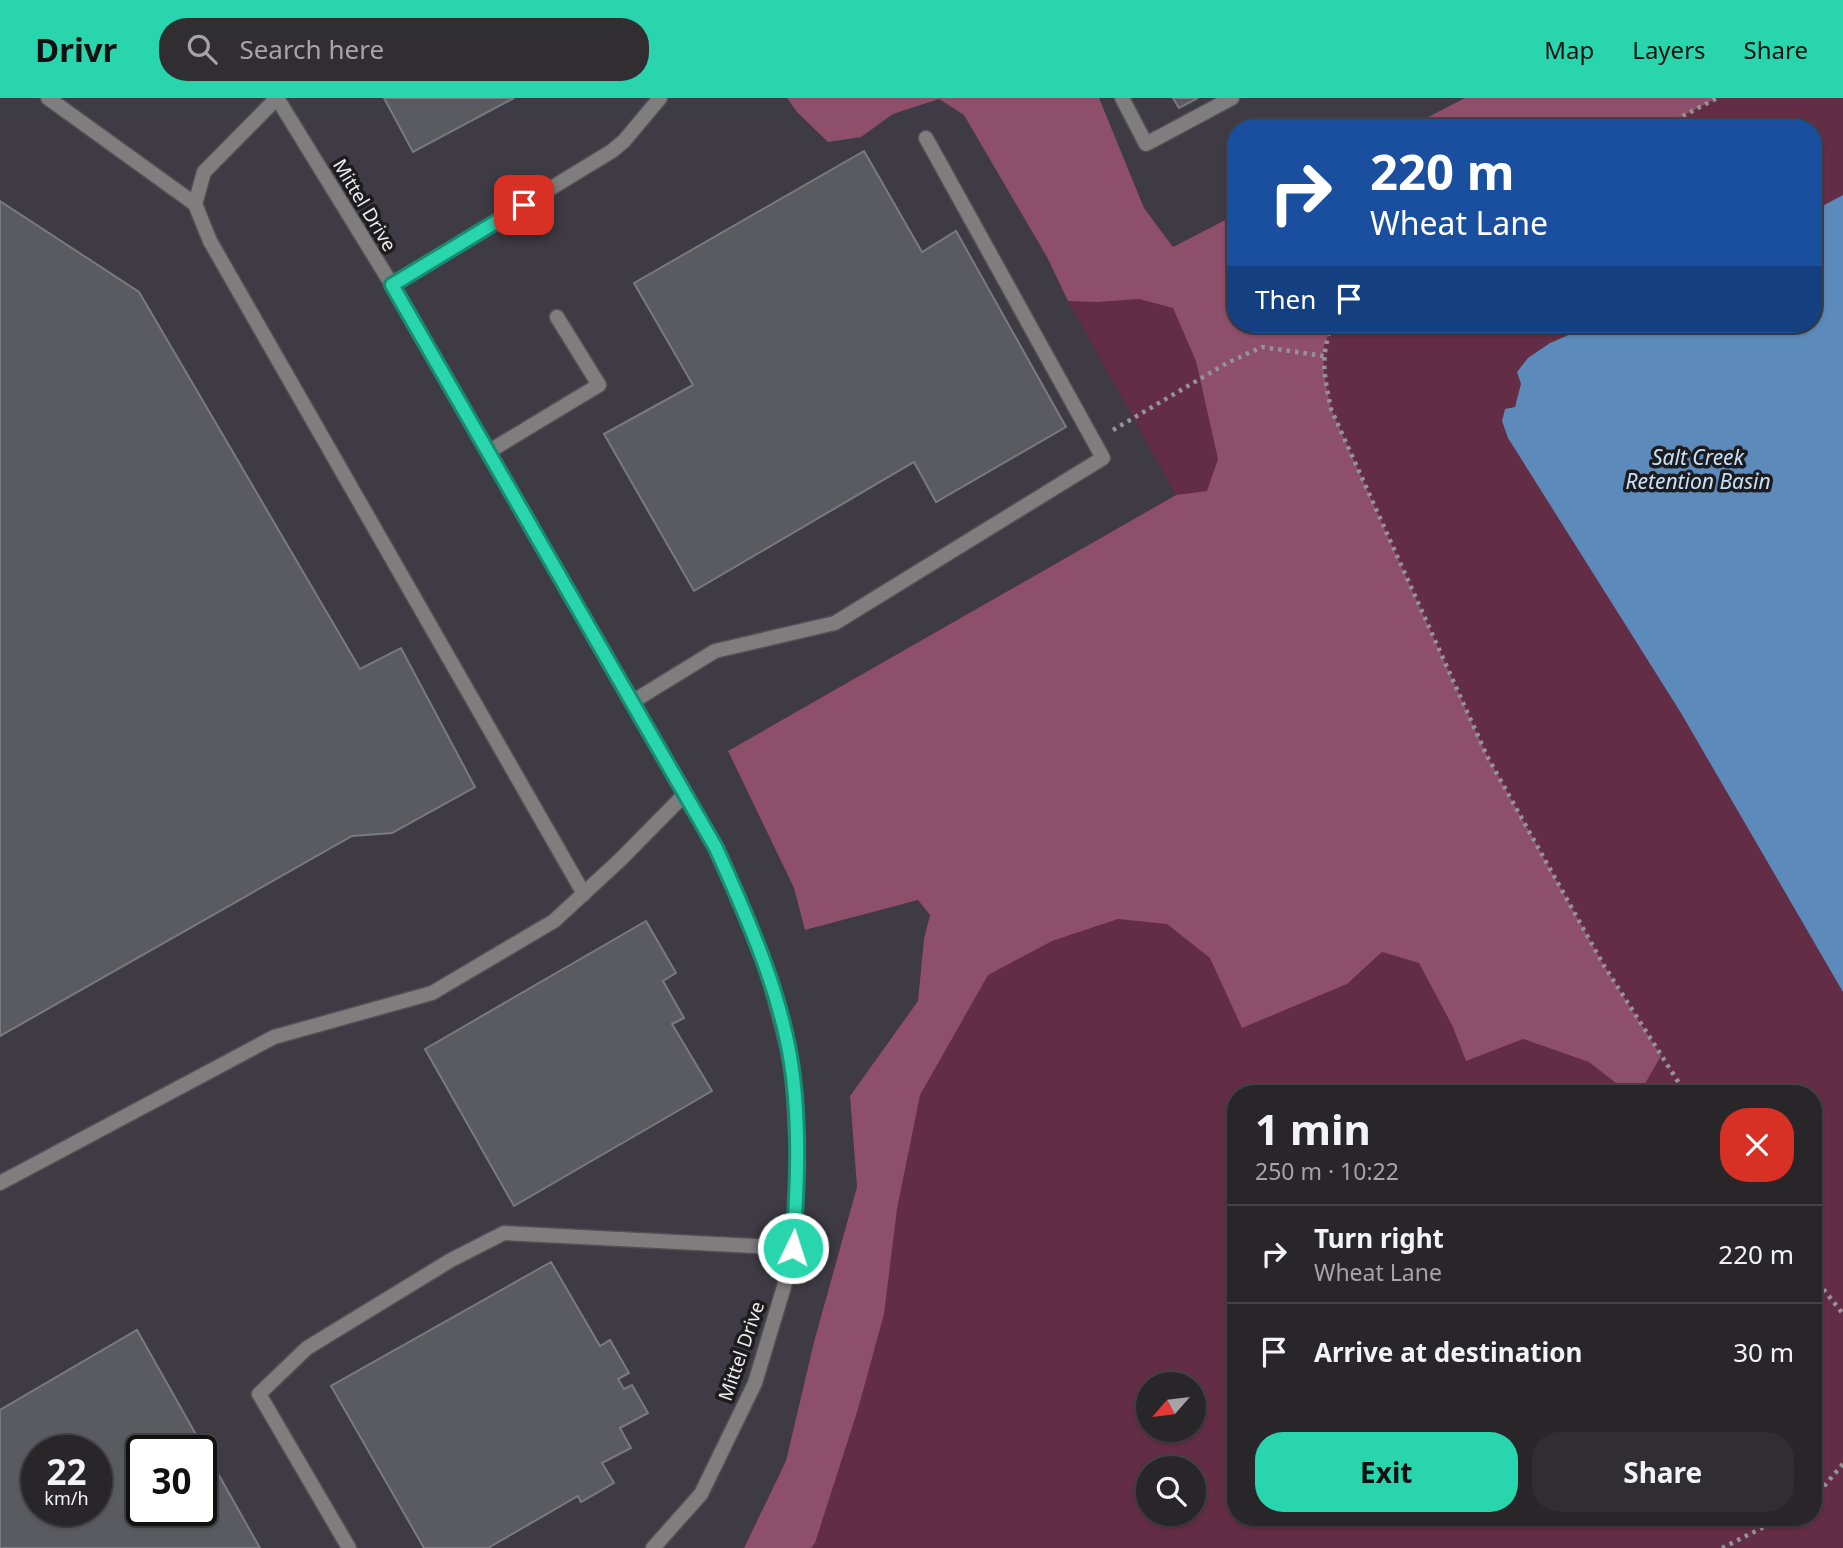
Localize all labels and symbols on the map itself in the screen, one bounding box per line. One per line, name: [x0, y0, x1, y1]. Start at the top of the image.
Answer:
street label: Mittel Drive: [327, 154, 403, 256]
pin: [494, 175, 554, 235]
water label: Salt Creek Retention Basin: [1625, 443, 1771, 495]
position arrow: [756, 1211, 830, 1285]
street label: Mittel Drive: [712, 1298, 770, 1404]
north arrow: [1136, 1372, 1206, 1442]
speed limit sign: 30: [126, 1435, 217, 1526]

